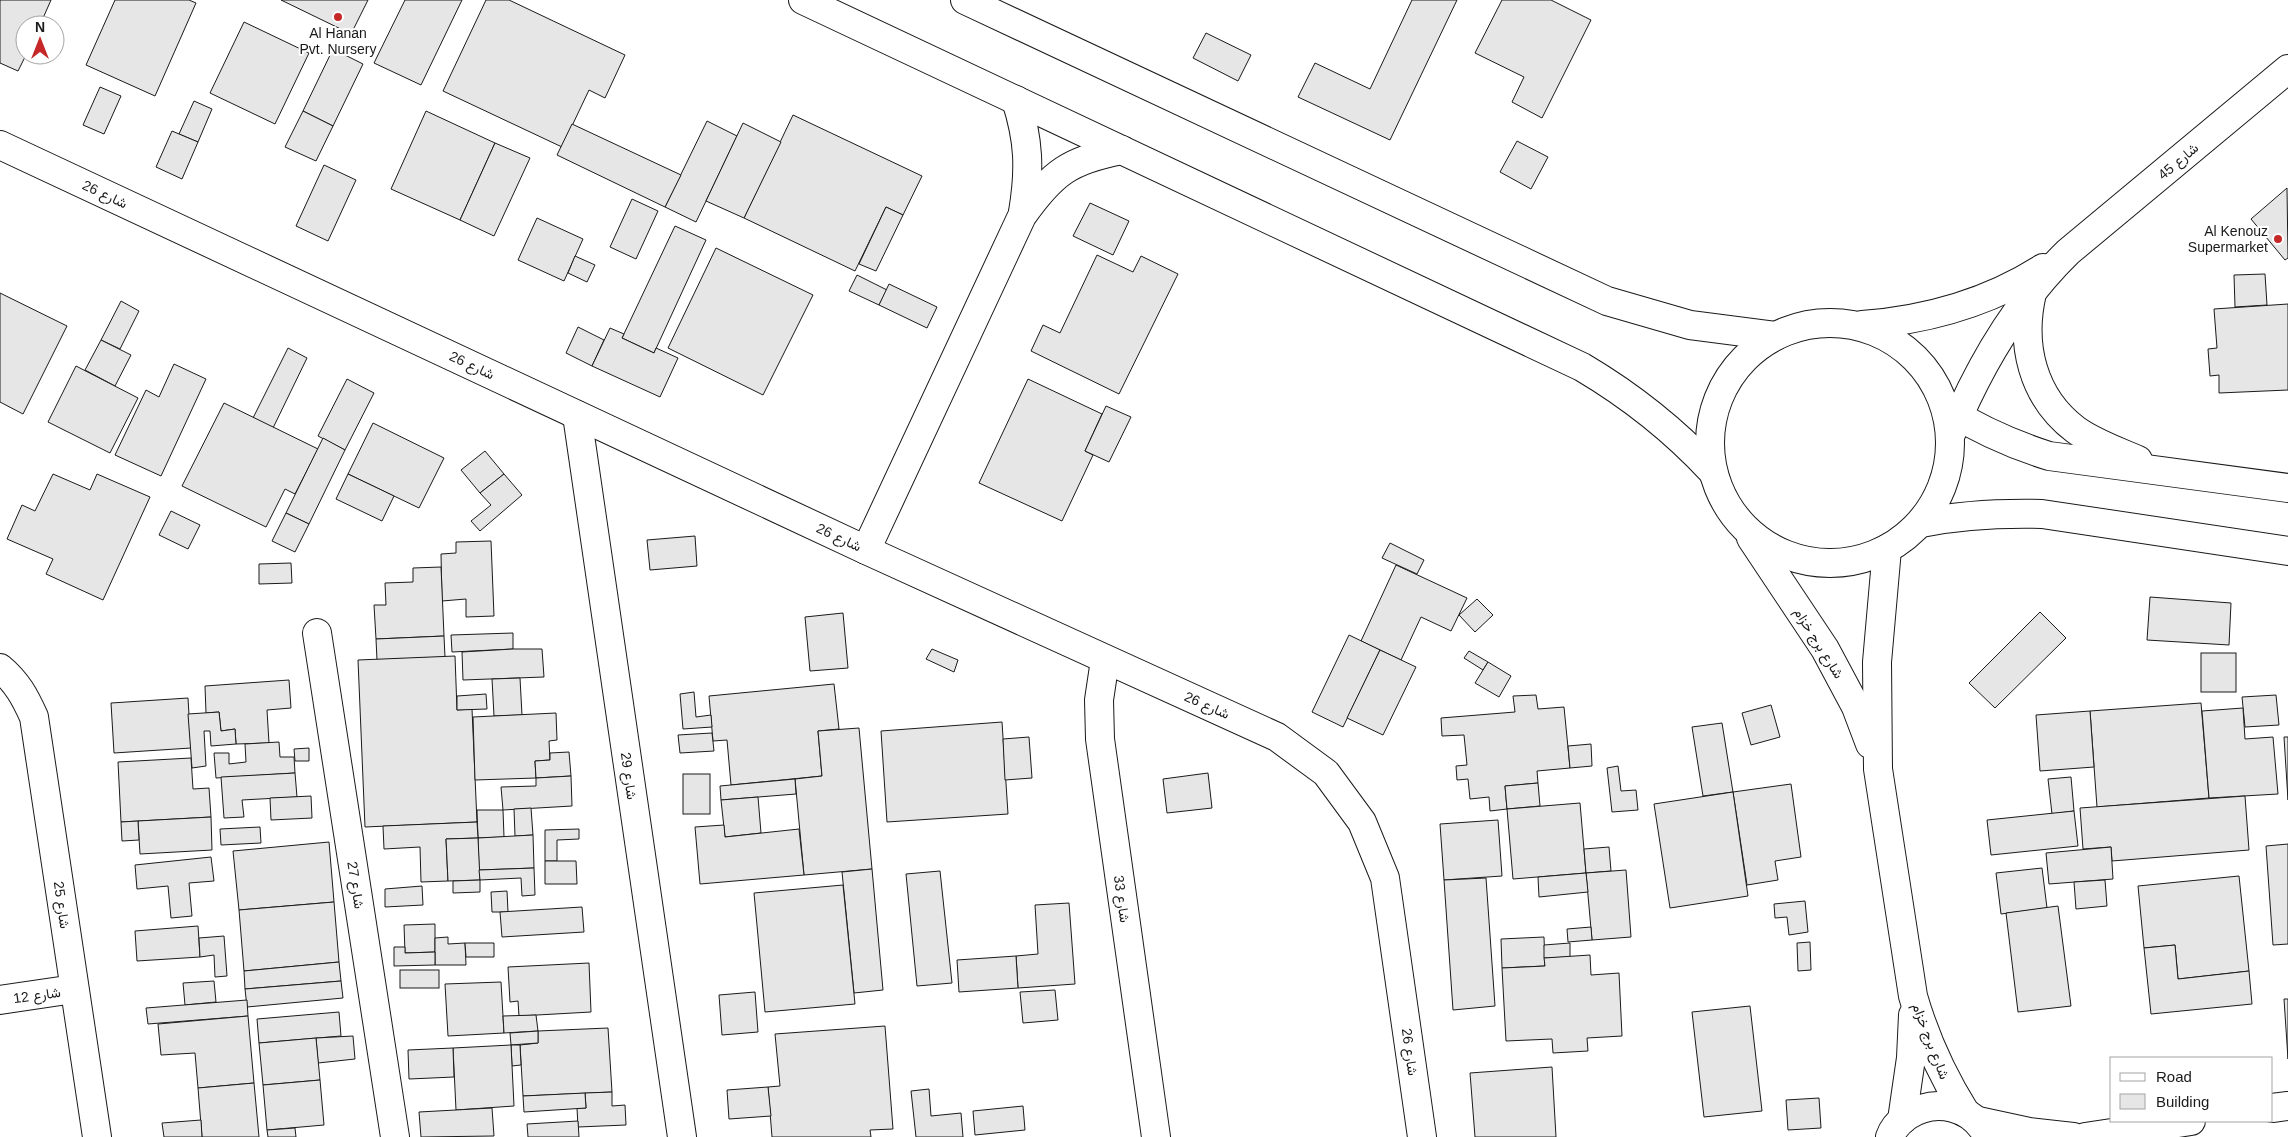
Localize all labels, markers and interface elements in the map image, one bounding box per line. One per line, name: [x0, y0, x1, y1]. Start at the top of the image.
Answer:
marker: Al Hanan Pvt. Nursery: [332, 11, 344, 23]
north arrow: [15, 15, 65, 65]
text: N: [35, 19, 45, 35]
place label: Al Hanan Pvt. Nursery: [299, 25, 377, 57]
street label: شارع 45: [2155, 140, 2203, 185]
street label: شارع 26: [79, 177, 130, 214]
place label: Al Kenouz Supermarket: [2188, 223, 2268, 255]
marker: Al Kenouz Supermarket: [2272, 233, 2284, 245]
street label: شارع 26: [446, 348, 497, 385]
street label: شارع 26: [813, 520, 864, 557]
street label: شارع برج خزام: [1788, 605, 1847, 683]
street label: شارع 26: [1181, 688, 1232, 725]
street label: شارع 29: [615, 751, 640, 801]
street label: شارع 27: [341, 860, 368, 910]
street label: شارع 33: [1108, 874, 1133, 924]
street label: شارع 25: [48, 880, 73, 930]
street label: شارع 12: [12, 984, 62, 1009]
street label: شارع برج خزام: [1906, 1001, 1953, 1082]
street label: شارع 26: [1396, 1027, 1421, 1077]
legend: [2110, 1057, 2273, 1122]
text: Road: [2156, 1068, 2192, 1085]
text: Building: [2156, 1093, 2209, 1110]

